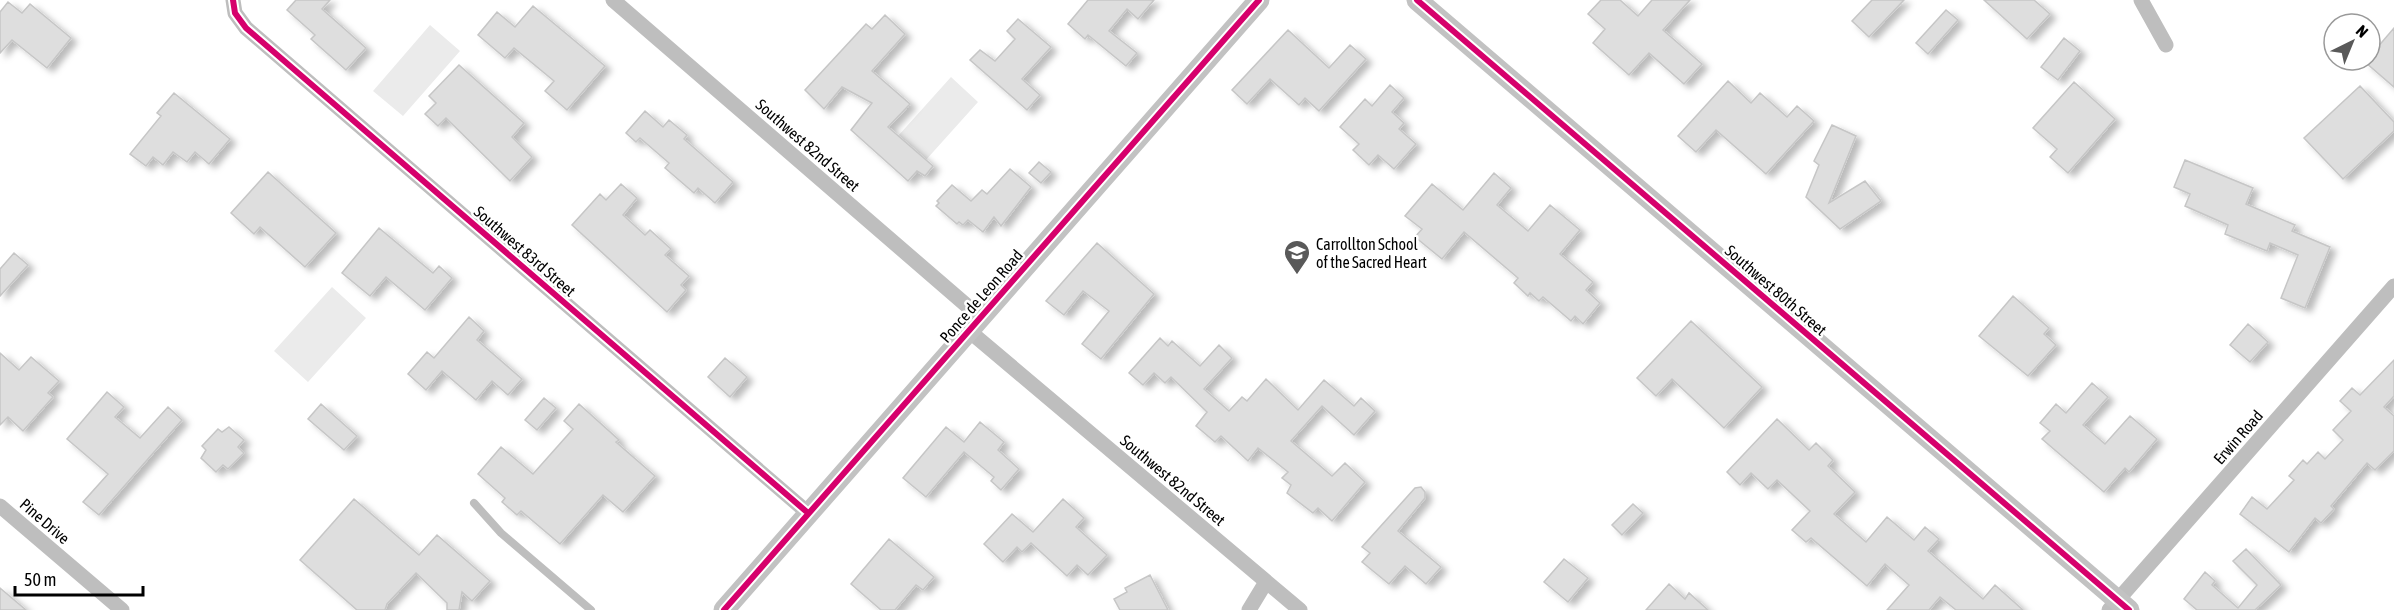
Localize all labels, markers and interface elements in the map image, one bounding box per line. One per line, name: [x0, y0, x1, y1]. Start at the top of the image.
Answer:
north arrow: [2322, 12, 2382, 72]
text: N: [2353, 21, 2372, 41]
street label: Southwest 82nd Street: [753, 95, 864, 195]
street label: Southwest 83rd Street: [471, 202, 580, 300]
place label: Carrollton School of the Sacred Heart: [1316, 235, 1427, 271]
school or university icon: Carrollton School of the Sacred Heart: [1282, 238, 1312, 276]
street label: Southwest 80th Street: [1722, 241, 1831, 339]
street label: Ponce de Leon Road: [936, 246, 1026, 346]
street label: Erwin Road: [2210, 406, 2266, 468]
street label: Southwest 82nd Street: [1117, 431, 1229, 529]
street label: Pine Drive: [17, 495, 73, 547]
scale bar: [15, 559, 142, 597]
text: 50 m: [24, 569, 56, 590]

